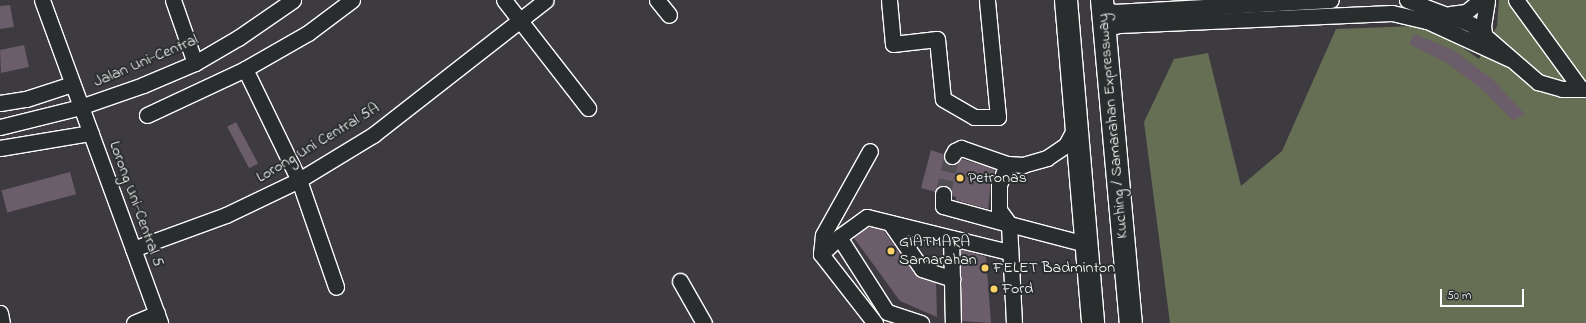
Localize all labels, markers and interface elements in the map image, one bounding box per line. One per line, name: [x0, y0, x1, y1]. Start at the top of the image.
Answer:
street label: Kuching / Samarahan Expressway: [1094, 12, 1132, 240]
street label: Jalan Uni-Central: [91, 30, 201, 92]
street label: Lorong Uni Central 5A: [253, 99, 383, 187]
street label: Lorong Uni-Central 5: [104, 139, 168, 269]
place label: Petronas: [968, 168, 1027, 188]
marker: Petronas: [955, 173, 965, 183]
place label: GIATMARA Samarahan: [899, 232, 977, 270]
marker: GIATMARA Samarahan: [886, 246, 896, 256]
place label: FELET Badminton: [993, 258, 1115, 278]
marker: FELET Badminton: [980, 263, 990, 273]
place label: Ford: [1002, 279, 1033, 299]
scale bar: [1442, 281, 1526, 307]
marker: Ford: [989, 284, 999, 294]
text: 50 m: [1447, 287, 1471, 305]

